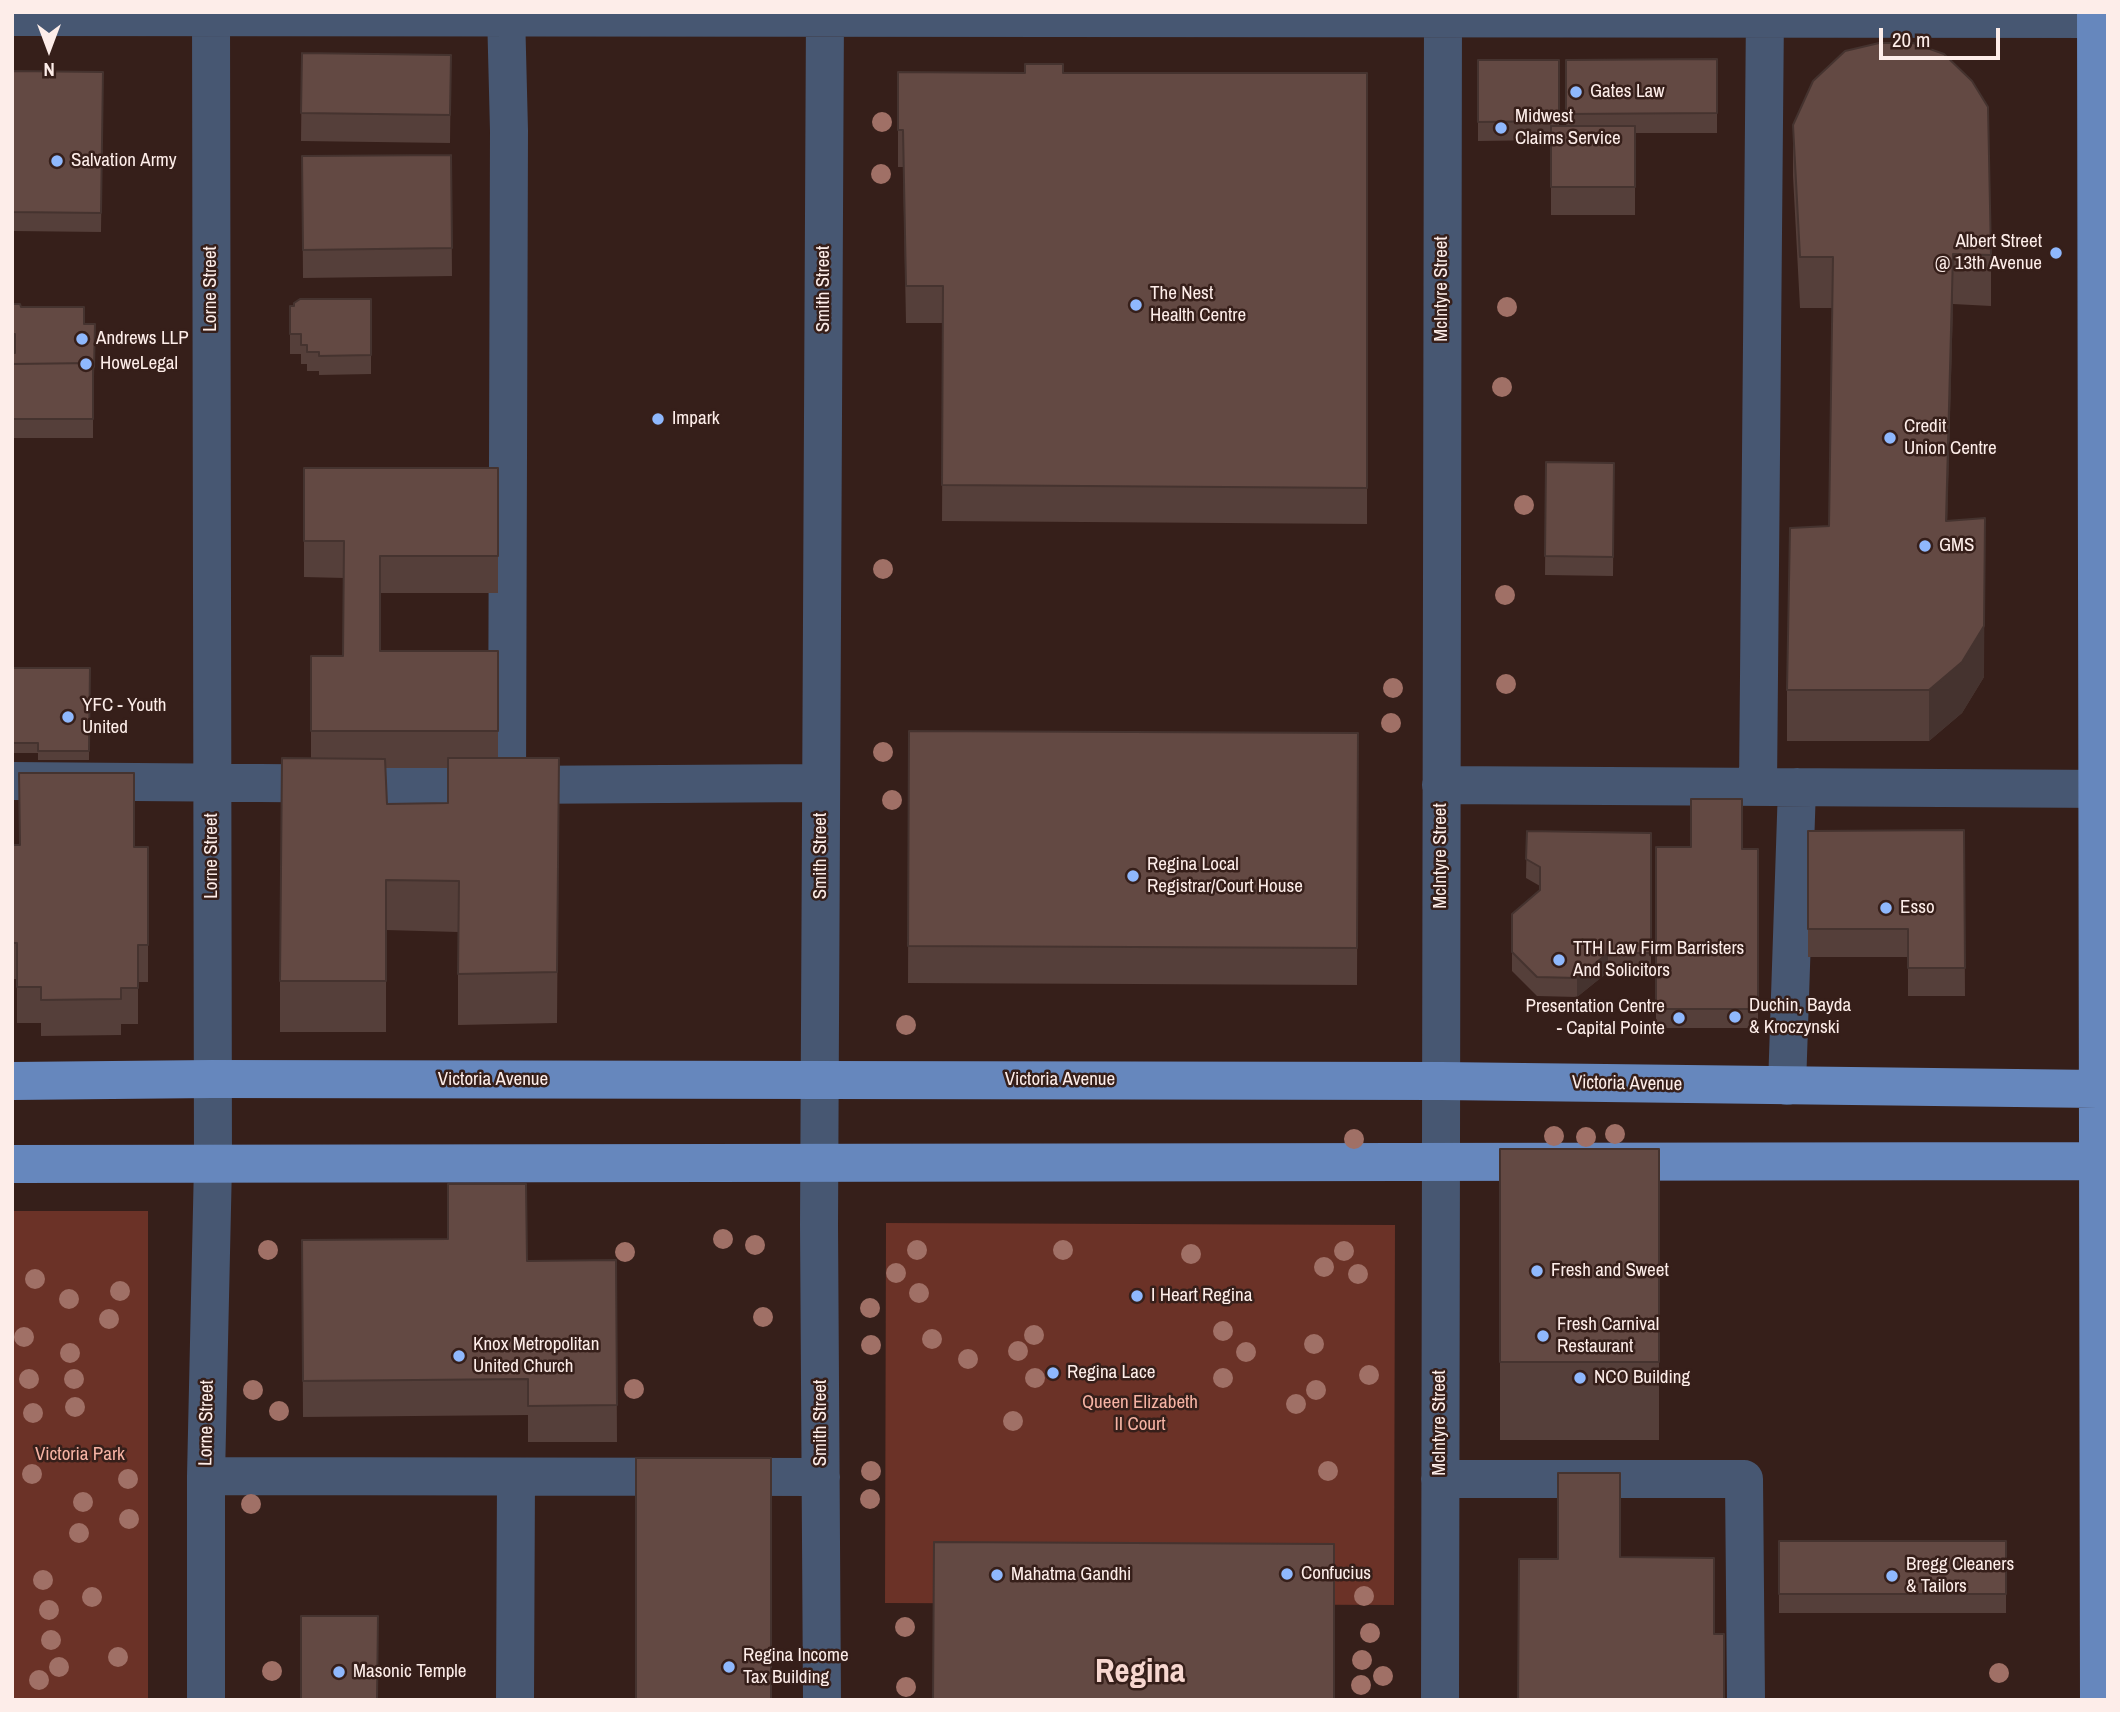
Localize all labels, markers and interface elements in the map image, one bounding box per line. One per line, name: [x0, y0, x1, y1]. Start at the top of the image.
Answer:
north arrow: [14, 14, 84, 84]
scale bar: [1882, 14, 2003, 58]
text: 20 m: [1892, 25, 1930, 54]
text: N: [43, 57, 55, 83]
place label: Gates Law: [1590, 81, 1664, 103]
marker: Gates Law: [1568, 84, 1584, 100]
place label: Midwest Claims Service: [1515, 106, 1621, 150]
marker: Midwest Claims Service: [1493, 120, 1509, 136]
place label: Salvation Army: [71, 150, 177, 172]
marker: Salvation Army: [49, 153, 65, 169]
place label: Albert Street @ 13th Avenue: [1935, 231, 2042, 275]
street label: McIntyre Street: [1431, 236, 1453, 342]
marker: Albert Street @ 13th Avenue: [2048, 245, 2064, 261]
street label: Lorne Street: [200, 246, 222, 332]
street label: Smith Street: [813, 246, 835, 332]
place label: The Nest Health Centre: [1150, 283, 1246, 327]
marker: The Nest Health Centre: [1128, 297, 1144, 313]
place label: Andrews LLP: [96, 328, 189, 350]
marker: Andrews LLP: [74, 331, 90, 347]
place label: HoweLegal: [100, 353, 178, 375]
marker: HoweLegal: [78, 356, 94, 372]
place label: Impark: [672, 408, 720, 430]
marker: Impark: [650, 411, 666, 427]
place label: Credit Union Centre: [1904, 416, 1997, 460]
marker: Credit Union Centre: [1882, 430, 1898, 446]
place label: GMS: [1939, 535, 1974, 557]
marker: GMS: [1917, 538, 1933, 554]
place label: YFC - Youth United: [82, 695, 166, 739]
marker: YFC - Youth United: [60, 709, 76, 725]
street label: McIntyre Street: [1430, 803, 1452, 909]
street label: Lorne Street: [201, 813, 223, 899]
street label: Smith Street: [810, 813, 832, 899]
place label: Regina Local Registrar/Court House: [1147, 854, 1303, 898]
marker: Regina Local Registrar/Court House: [1125, 868, 1141, 884]
place label: Esso: [1900, 897, 1935, 919]
marker: Esso: [1878, 900, 1894, 916]
place label: TTH Law Firm Barristers And Solicitors: [1573, 938, 1744, 982]
marker: TTH Law Firm Barristers And Solicitors: [1551, 952, 1567, 968]
place label: Duchin, Bayda & Kroczynski: [1749, 995, 1851, 1039]
place label: Presentation Centre - Capital Pointe: [1526, 996, 1665, 1040]
marker: Duchin, Bayda & Kroczynski: [1727, 1009, 1743, 1025]
marker: Presentation Centre - Capital Pointe: [1671, 1010, 1687, 1026]
street label: Victoria Avenue: [438, 1069, 548, 1091]
street label: Victoria Avenue: [1005, 1069, 1115, 1091]
street label: Victoria Avenue: [1572, 1072, 1682, 1096]
place label: Fresh and Sweet: [1551, 1260, 1669, 1282]
marker: Fresh and Sweet: [1529, 1263, 1545, 1279]
place label: I Heart Regina: [1151, 1285, 1252, 1307]
marker: I Heart Regina: [1129, 1288, 1145, 1304]
place label: Fresh Carnival Restaurant: [1557, 1314, 1659, 1358]
marker: Fresh Carnival Restaurant: [1535, 1328, 1551, 1344]
place label: Knox Metropolitan United Church: [473, 1334, 599, 1378]
marker: Knox Metropolitan United Church: [451, 1348, 467, 1364]
place label: Regina Lace: [1067, 1362, 1155, 1384]
marker: Regina Lace: [1045, 1365, 1061, 1381]
place label: NCO Building: [1594, 1367, 1690, 1389]
street label: McIntyre Street: [1429, 1370, 1451, 1476]
marker: NCO Building: [1572, 1370, 1588, 1386]
street label: Lorne Street: [195, 1380, 219, 1466]
street label: Smith Street: [810, 1380, 832, 1466]
park label: Queen Elizabeth II Court: [1082, 1392, 1198, 1436]
park label: Victoria Park: [35, 1444, 125, 1466]
place label: Bregg Cleaners & Tailors: [1906, 1554, 2014, 1598]
place label: Confucius: [1301, 1563, 1371, 1585]
place label: Mahatma Gandhi: [1011, 1564, 1131, 1586]
marker: Confucius: [1279, 1566, 1295, 1582]
marker: Mahatma Gandhi: [989, 1567, 1005, 1583]
marker: Bregg Cleaners & Tailors: [1884, 1568, 1900, 1584]
place label: Regina Income Tax Building: [743, 1645, 849, 1689]
district label: Regina: [1095, 1653, 1185, 1693]
marker: Regina Income Tax Building: [721, 1659, 737, 1675]
place label: Masonic Temple: [353, 1661, 466, 1683]
marker: Masonic Temple: [331, 1664, 347, 1680]

